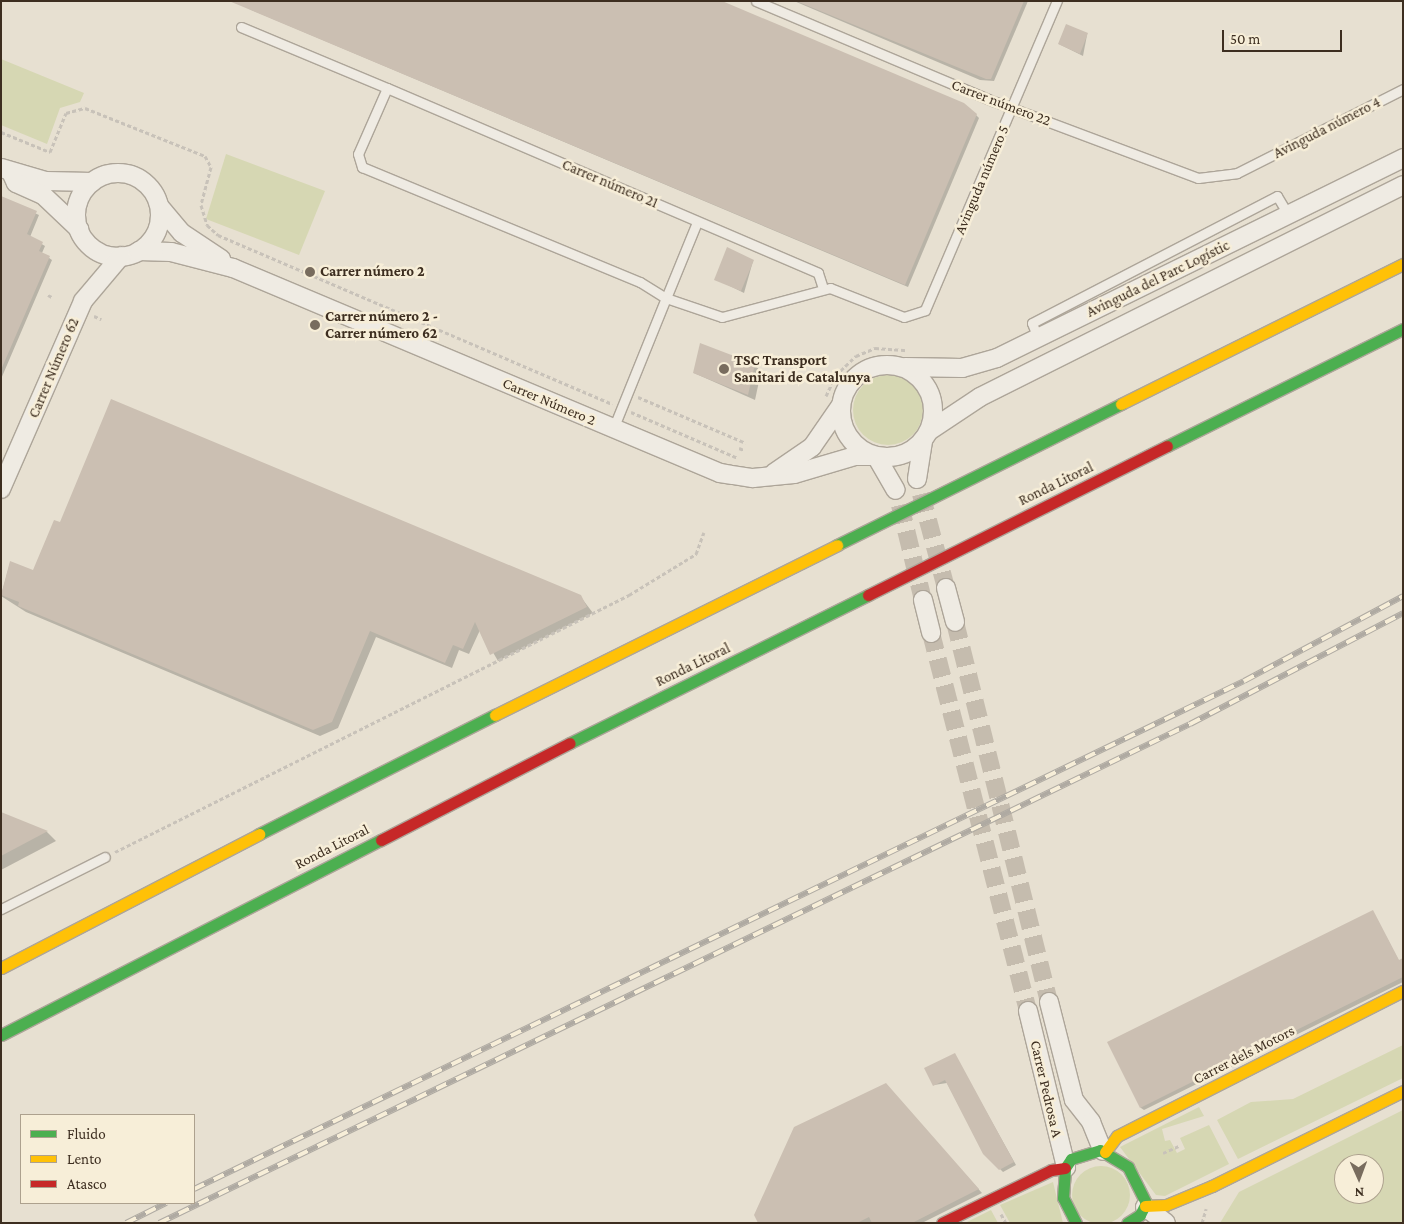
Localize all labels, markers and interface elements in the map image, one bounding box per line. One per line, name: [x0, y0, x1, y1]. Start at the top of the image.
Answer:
scale bar: [1224, 20, 1344, 52]
text: 50 m: [1230, 31, 1260, 47]
street label: Carrer número 22: [949, 76, 1053, 130]
street label: Avinguda número 4: [1271, 93, 1383, 163]
street label: Avinguda número 5: [951, 123, 1013, 237]
street label: Carrer número 21: [559, 156, 661, 212]
street label: Avinguda del Parc Logístic: [1084, 237, 1232, 321]
place label: Carrer número 2: [320, 263, 425, 281]
marker: Carrer número 2: [304, 266, 316, 278]
place label: Carrer número 2 - Carrer número 62: [325, 307, 438, 342]
street label: Carrer Número 62: [25, 315, 83, 421]
marker: Carrer número 2 - Carrer número 62: [309, 319, 321, 331]
place label: TSC Transport Sanitari de Catalunya: [734, 351, 871, 386]
marker: TSC Transport Sanitari de Catalunya: [718, 363, 730, 375]
street label: Carrer Número 2: [500, 374, 598, 430]
street label: Ronda Litoral: [1016, 458, 1096, 510]
street label: Ronda Litoral: [653, 639, 733, 691]
street label: Ronda Litoral: [292, 821, 372, 873]
street label: Carrer dels Motors: [1190, 1022, 1298, 1088]
street label: Carrer Pedrosa A: [1026, 1039, 1066, 1139]
legend: [20, 1114, 195, 1204]
text: Fluido: [67, 1126, 106, 1142]
text: Lento: [67, 1151, 101, 1167]
north arrow: [1334, 1154, 1384, 1204]
text: Atasco: [67, 1176, 107, 1192]
text: N: [1354, 1185, 1365, 1201]

